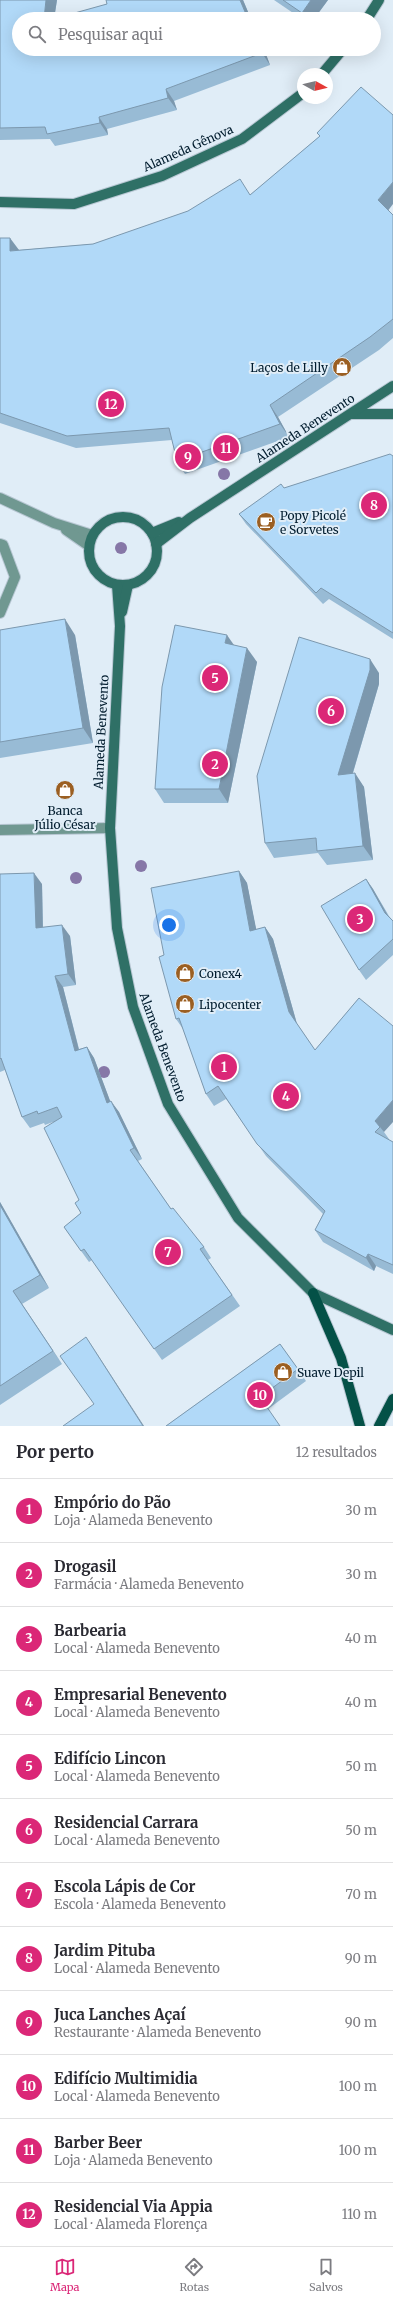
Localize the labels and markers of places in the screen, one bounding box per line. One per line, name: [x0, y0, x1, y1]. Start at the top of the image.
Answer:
shop icon: Laços de Lilly: [331, 356, 353, 378]
place label: Laços de Lilly: [250, 360, 328, 375]
pin: 12: [98, 389, 124, 419]
pin: 11: [213, 433, 239, 463]
pin: 9: [175, 442, 201, 472]
pin: 8: [361, 490, 387, 520]
place label: Popy Picolé e Sorvetes: [280, 508, 346, 537]
cafe icon: Popy Picolé e Sorvetes: [255, 511, 277, 533]
pin: 5: [202, 663, 228, 693]
pin: 6: [318, 696, 344, 726]
pin: 2: [202, 749, 228, 779]
shop icon: Banca Júlio César: [54, 779, 76, 801]
place label: Banca Júlio César: [34, 803, 96, 832]
pin: 3: [347, 904, 373, 934]
shop icon: Conex4: [174, 962, 196, 984]
place label: Conex4: [199, 966, 242, 981]
shop icon: Lipocenter: [174, 993, 196, 1015]
place label: Lipocenter: [199, 997, 262, 1012]
pin: 1: [211, 1052, 237, 1082]
pin: 4: [273, 1081, 299, 1111]
pin: 7: [155, 1237, 181, 1267]
shop icon: Suave Depil: [272, 1361, 294, 1383]
place label: Suave Depil: [297, 1365, 364, 1380]
pin: 10: [247, 1380, 273, 1410]

